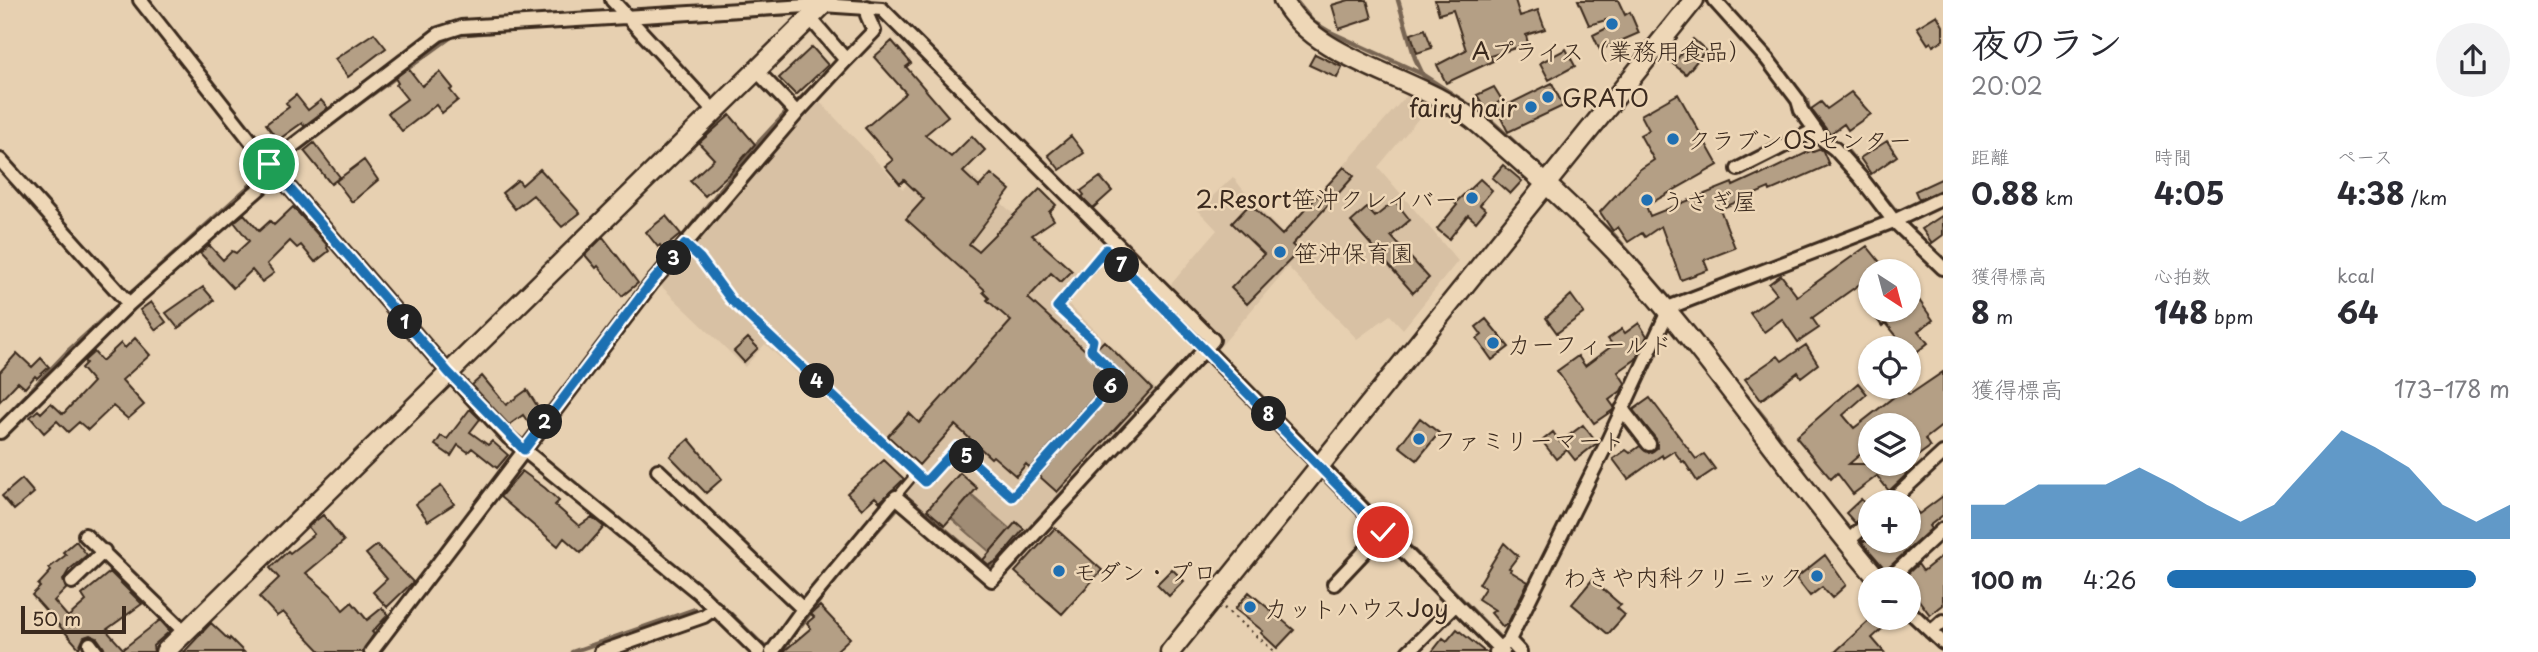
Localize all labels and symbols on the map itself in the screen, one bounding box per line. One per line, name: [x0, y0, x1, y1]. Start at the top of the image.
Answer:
marker: Aプライス（業務用食品）: [1604, 16, 1620, 32]
place label: Aプライス（業務用食品）: [1472, 32, 1752, 68]
place label: GRATO: [1562, 79, 1649, 115]
place label: fairy hair: [1409, 89, 1517, 125]
marker: GRATO: [1540, 89, 1556, 105]
marker: fairy hair: [1523, 99, 1539, 115]
place label: クラブンOSセンター: [1687, 121, 1912, 157]
marker: クラブンOSセンター: [1665, 131, 1681, 147]
pin: [239, 134, 299, 194]
place label: 2.Resort笹沖クレイバー: [1196, 180, 1458, 216]
place label: うさぎ屋: [1661, 182, 1757, 218]
marker: 2.Resort笹沖クレイバー: [1464, 190, 1480, 206]
marker: うさぎ屋: [1639, 192, 1655, 208]
place label: 笹沖保育園: [1294, 234, 1414, 270]
pin: 3: [656, 240, 692, 276]
marker: 笹沖保育園: [1272, 244, 1288, 260]
pin: 7: [1104, 247, 1140, 282]
north arrow: [1858, 259, 1922, 322]
pin: 1: [388, 304, 422, 340]
place label: カーフィールド: [1507, 325, 1673, 361]
marker: カーフィールド: [1485, 335, 1501, 351]
pin: 4: [800, 364, 834, 398]
pin: 6: [1094, 368, 1128, 404]
pin: 8: [1252, 396, 1286, 432]
pin: 2: [528, 404, 562, 440]
place label: ファミリーマート: [1433, 421, 1625, 457]
marker: ファミリーマート: [1411, 431, 1427, 447]
pin: 5: [950, 438, 984, 474]
pin: [1353, 502, 1413, 562]
place label: モダン・プロ: [1073, 553, 1217, 589]
place label: わきや内科クリニック: [1563, 558, 1803, 594]
marker: モダン・プロ: [1051, 563, 1067, 579]
marker: わきや内科クリニック: [1809, 568, 1825, 584]
place label: カットハウスJoy: [1264, 589, 1448, 625]
marker: カットハウスJoy: [1242, 599, 1258, 615]
scale bar: [21, 603, 126, 635]

